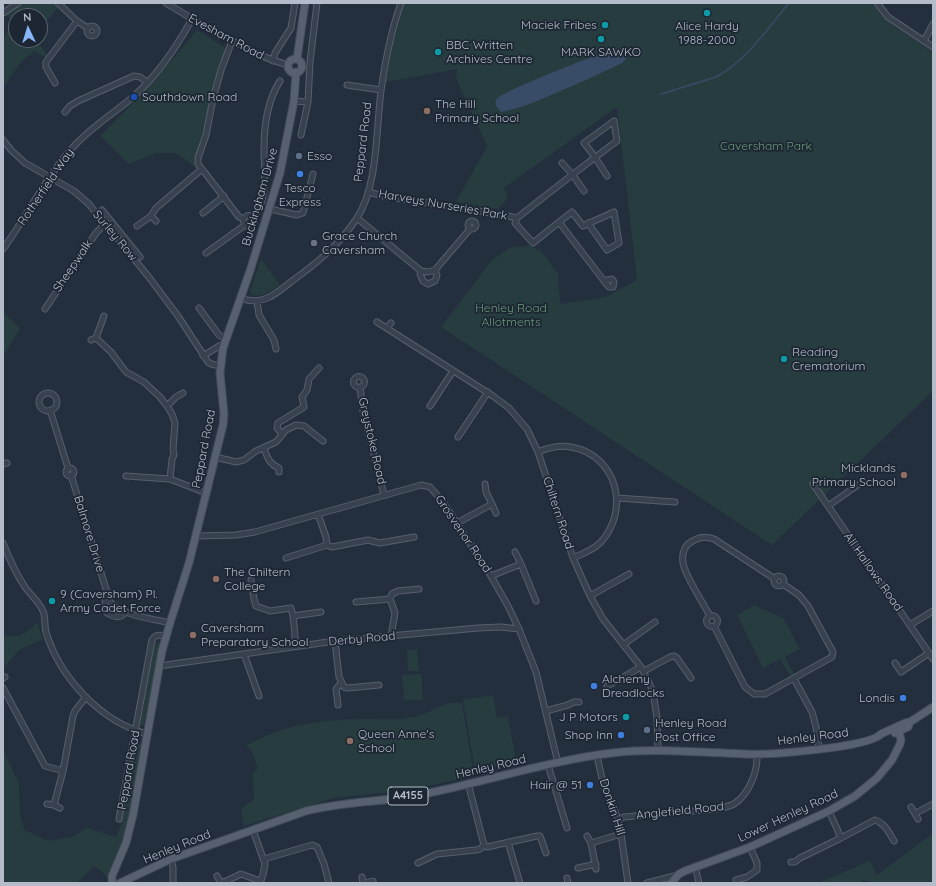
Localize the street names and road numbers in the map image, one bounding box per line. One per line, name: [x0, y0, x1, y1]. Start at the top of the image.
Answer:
street label: Evesham Road: [186, 11, 266, 63]
street label: Peppard Road: [351, 101, 375, 183]
street label: Rotherfield Way: [15, 146, 77, 228]
street label: Buckingham Drive: [239, 146, 281, 248]
street label: Harveys Nurseries Park: [377, 187, 509, 223]
street label: Surley Row: [90, 208, 140, 264]
street label: Sheepwalk: [50, 237, 96, 295]
street label: Greystoke Road: [355, 396, 389, 486]
street label: Peppard Road: [189, 408, 219, 490]
street label: Chiltern Road: [540, 475, 576, 551]
street label: Grosvenor Road: [432, 492, 494, 576]
street label: Balmore Drive: [71, 494, 107, 574]
street label: All Hallows Road: [840, 530, 906, 614]
street label: Derby Road: [328, 629, 396, 649]
street label: Henley Road: [777, 725, 849, 749]
street label: Peppard Road: [115, 729, 143, 811]
street label: Henley Road: [455, 752, 527, 782]
street label: Donkin Hill: [596, 777, 628, 837]
street label: Lower Henley Road: [736, 786, 840, 846]
road number: A4155: [388, 787, 428, 805]
street label: Anglefield Road: [635, 799, 725, 823]
street label: Henley Road: [141, 827, 213, 867]

